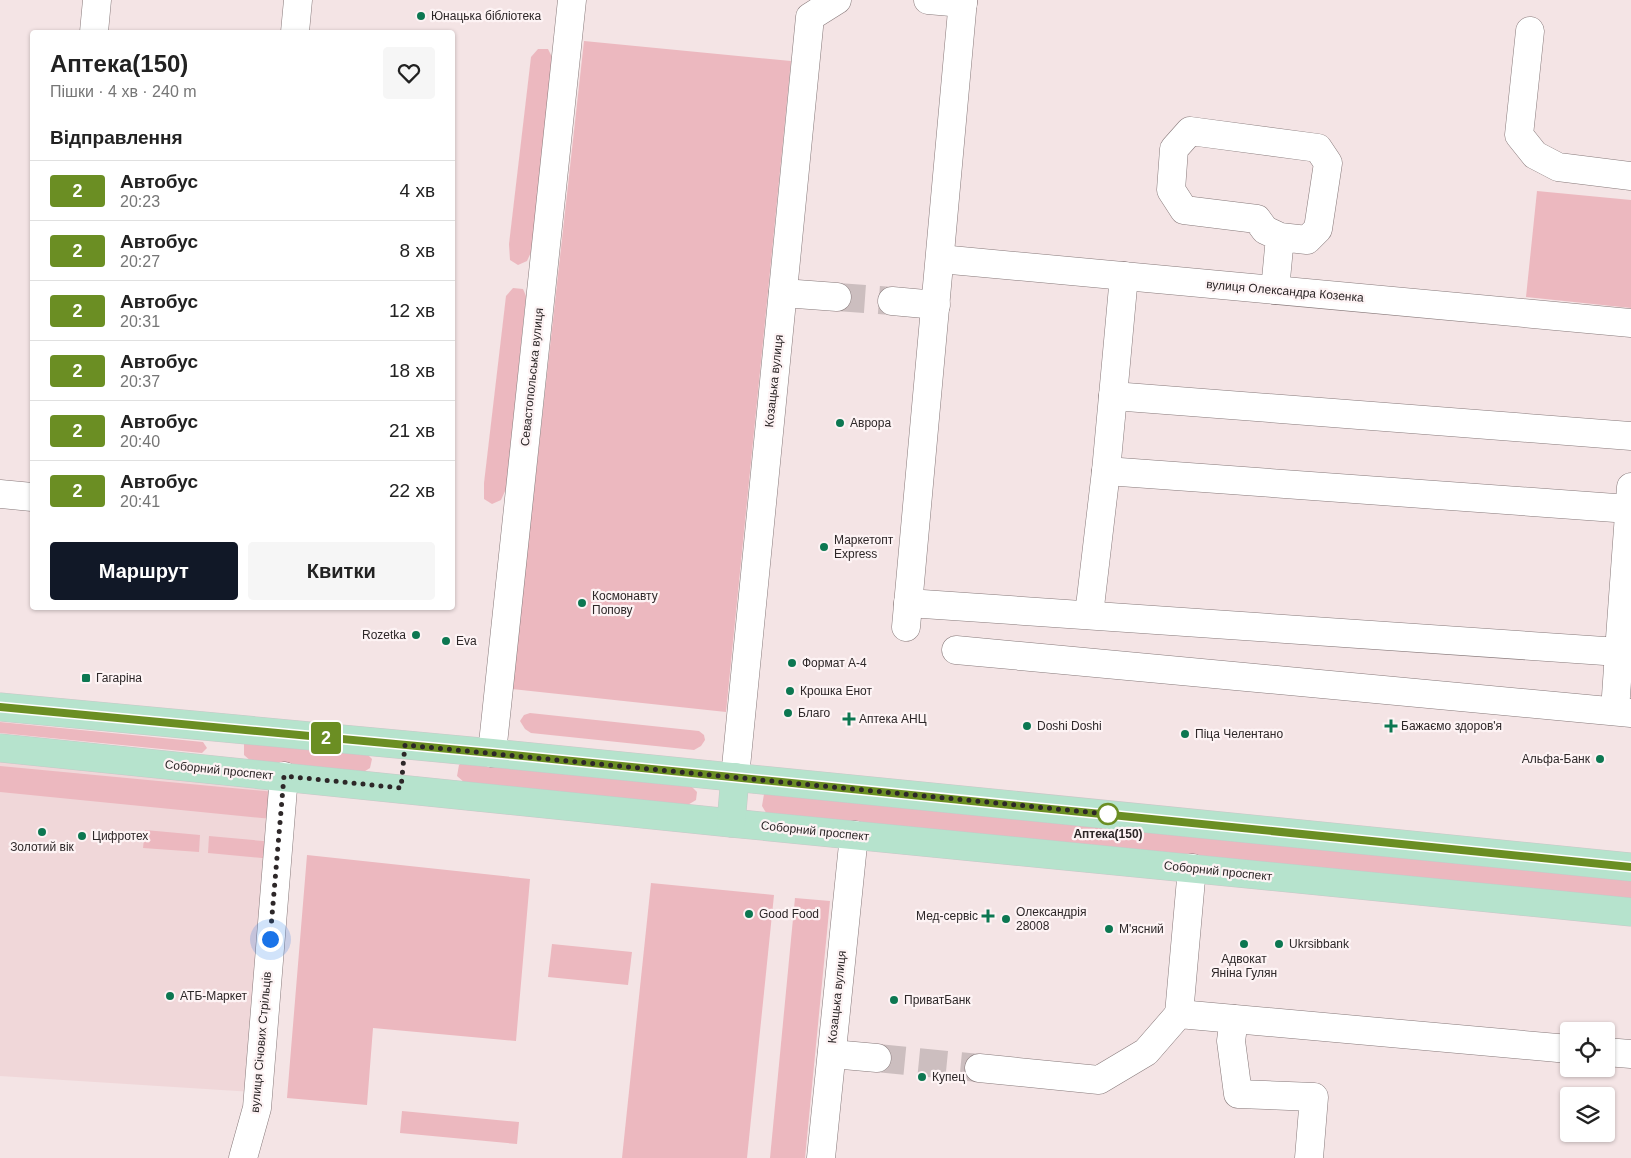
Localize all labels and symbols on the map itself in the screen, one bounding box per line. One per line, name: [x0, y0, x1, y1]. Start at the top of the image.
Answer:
place label: Юнацька бібліотека: [431, 9, 542, 23]
marker: Юнацька бібліотека: [415, 10, 427, 22]
street label: вулиця Олександра Козенка: [1206, 277, 1365, 305]
street label: Севастопольська вулиця: [518, 307, 546, 447]
street label: Козацька вулиця: [762, 334, 786, 428]
place label: Аврора: [850, 416, 891, 430]
marker: Аврора: [834, 417, 846, 429]
place label: Маркетопт Express: [834, 533, 894, 561]
marker: Маркетопт Express: [818, 541, 830, 553]
place label: Космонавту Попову: [592, 589, 658, 617]
marker: Космонавту Попову: [576, 597, 588, 609]
place label: Rozetka: [362, 628, 406, 642]
marker: Rozetka: [410, 629, 422, 641]
place label: Eva: [456, 634, 477, 648]
marker: Eva: [440, 635, 452, 647]
place label: Формат А-4: [802, 656, 867, 670]
marker: Формат А-4: [786, 657, 798, 669]
place label: Гагаріна: [96, 671, 142, 685]
marker: Гагаріна: [80, 672, 92, 684]
place label: Крошка Енот: [800, 684, 873, 698]
marker: Крошка Енот: [784, 685, 796, 697]
place label: Благо: [798, 706, 831, 720]
marker: Благо: [782, 707, 794, 719]
place label: Аптека АНЦ: [859, 712, 927, 726]
marker: Аптека АНЦ: [843, 713, 855, 725]
place label: Doshi Doshi: [1037, 719, 1102, 733]
place label: Бажаємо здоров'я: [1401, 719, 1502, 733]
marker: Doshi Doshi: [1021, 720, 1033, 732]
marker: Бажаємо здоров'я: [1385, 720, 1397, 732]
line badge: 2: [310, 722, 342, 754]
place label: Піца Челентано: [1195, 727, 1283, 741]
marker: Піца Челентано: [1179, 728, 1191, 740]
place label: Альфа-Банк: [1522, 752, 1591, 766]
marker: Альфа-Банк: [1594, 753, 1606, 765]
street label: Соборний проспект: [164, 757, 274, 783]
marker: Аптека(150): [1097, 803, 1119, 825]
street label: Соборний проспект: [760, 818, 870, 844]
marker: Золотий вік: [36, 826, 48, 838]
place label: Аптека(150): [1073, 827, 1143, 841]
place label: Цифротех: [92, 829, 148, 843]
marker: Цифротех: [76, 830, 88, 842]
place label: Золотий вік: [10, 840, 75, 854]
street label: Соборний проспект: [1163, 858, 1273, 884]
place label: Олександрія 28008: [1016, 905, 1086, 933]
place label: Good Food: [759, 907, 819, 921]
marker: Good Food: [743, 908, 755, 920]
place label: Мед-сервіс: [916, 909, 978, 923]
marker: Мед-сервіс: [982, 910, 994, 922]
marker: Олександрія 28008: [1000, 913, 1012, 925]
place label: М'ясний: [1119, 922, 1164, 936]
marker: М'ясний: [1103, 923, 1115, 935]
your location: [258, 927, 283, 952]
place label: Ukrsibbank: [1289, 937, 1350, 951]
marker: Адвокат Яніна Гулян: [1238, 938, 1250, 950]
marker: Ukrsibbank: [1273, 938, 1285, 950]
street label: Козацька вулиця: [825, 950, 849, 1044]
place label: Адвокат Яніна Гулян: [1211, 952, 1277, 980]
street label: вулиця Січових Стрільців: [248, 971, 274, 1113]
place label: АТБ-Маркет: [180, 989, 247, 1003]
marker: АТБ-Маркет: [164, 990, 176, 1002]
place label: ПриватБанк: [904, 993, 971, 1007]
marker: ПриватБанк: [888, 994, 900, 1006]
place label: Купец: [932, 1070, 965, 1084]
marker: Купец: [916, 1071, 928, 1083]

